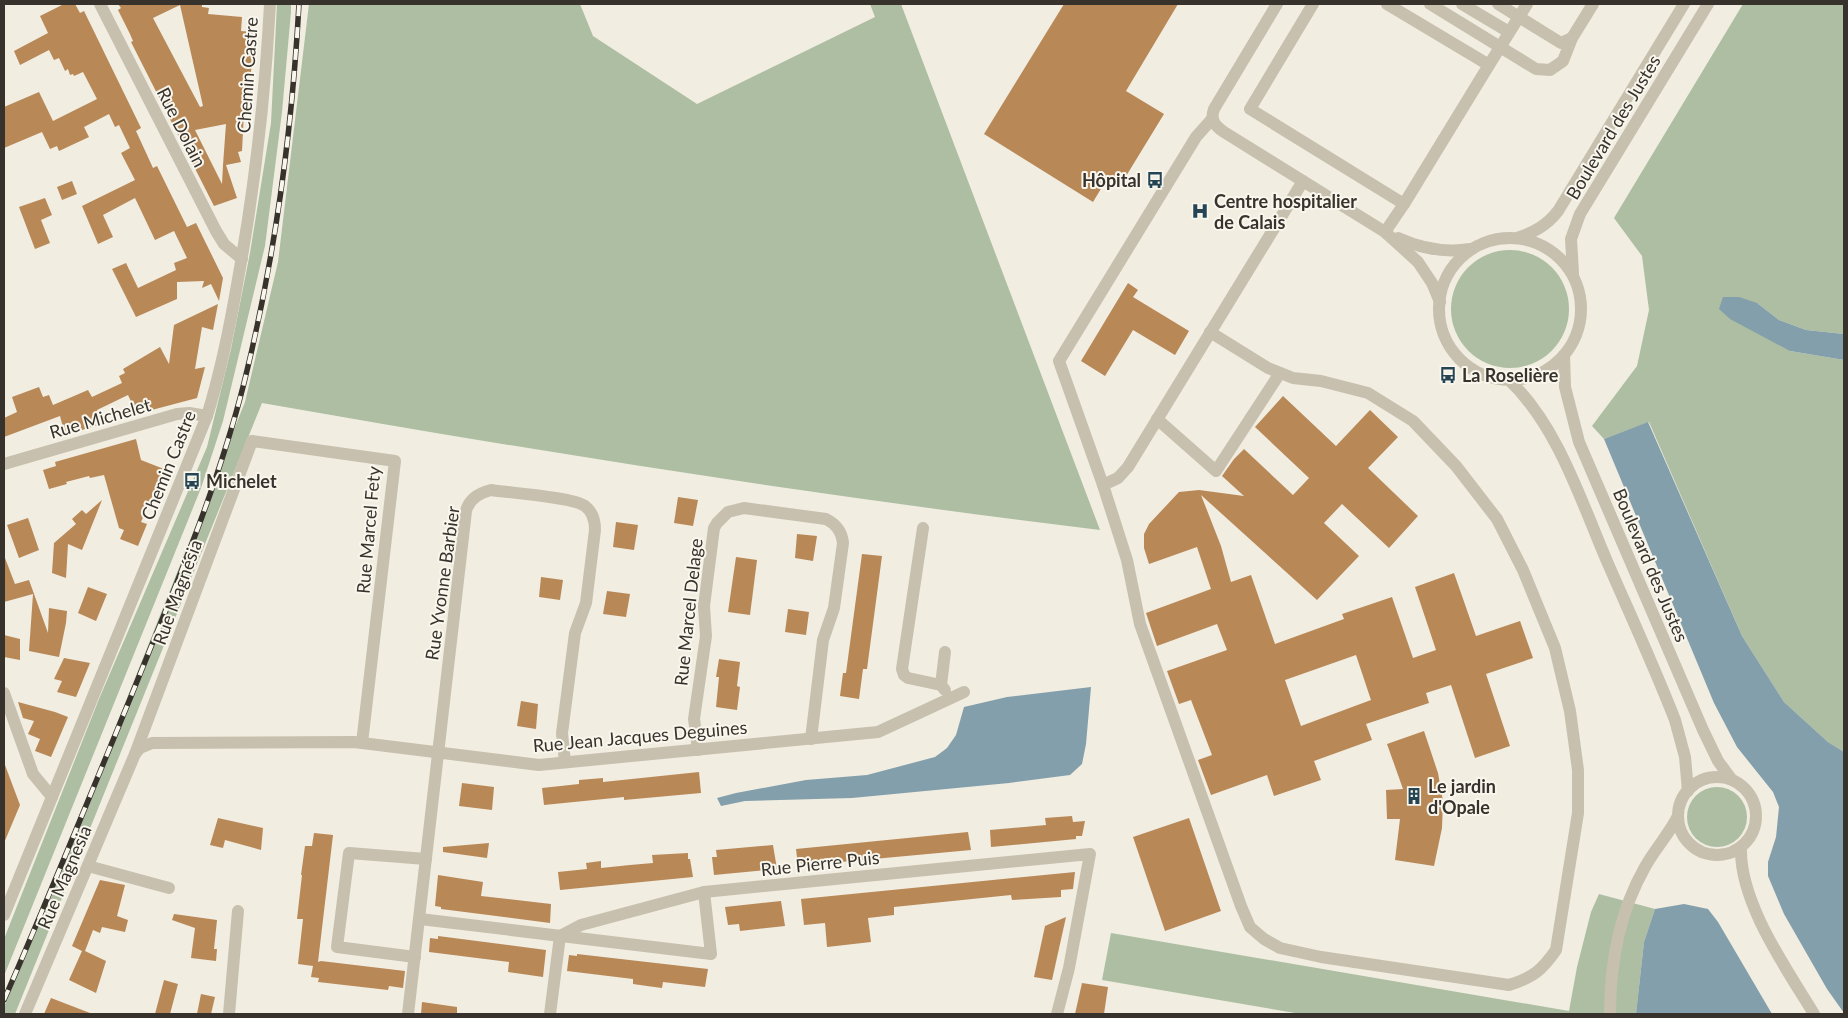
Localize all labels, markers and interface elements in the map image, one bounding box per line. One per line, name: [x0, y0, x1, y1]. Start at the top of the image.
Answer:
street label: Chemin Castre: [232, 16, 262, 134]
street label: Boulevard des Justes: [1561, 51, 1665, 203]
street label: Rue Dolain: [153, 84, 211, 170]
place label: Hôpital: [1082, 169, 1141, 191]
bus stop icon: Hôpital: [1145, 170, 1165, 190]
place label: Centre hospitalier de Calais: [1214, 190, 1357, 233]
hospital icon: Centre hospitalier de Calais: [1190, 201, 1210, 221]
place label: La Roselière: [1462, 364, 1559, 386]
bus stop icon: La Roselière: [1438, 365, 1458, 385]
street label: Rue Michelet: [47, 393, 154, 443]
street label: Chemin Castre: [136, 407, 200, 523]
street label: Rue Marcel Fety: [351, 465, 385, 595]
place label: Michelet: [206, 470, 277, 492]
bus stop icon: Michelet: [182, 471, 202, 491]
street label: Boulevard des Justes: [1609, 485, 1693, 645]
street label: Rue Yvonne Barbier: [420, 504, 464, 662]
street label: Rue Magnésia: [148, 536, 206, 648]
street label: Rue Marcel Delage: [669, 537, 707, 687]
street label: Rue Jean Jacques Deguines: [532, 716, 748, 756]
place label: Le jardin d'Opale: [1428, 775, 1496, 818]
building icon: Le jardin d'Opale: [1404, 786, 1424, 806]
street label: Rue Magnesia: [32, 822, 96, 932]
street label: Rue Pierre Puis: [759, 846, 881, 880]

